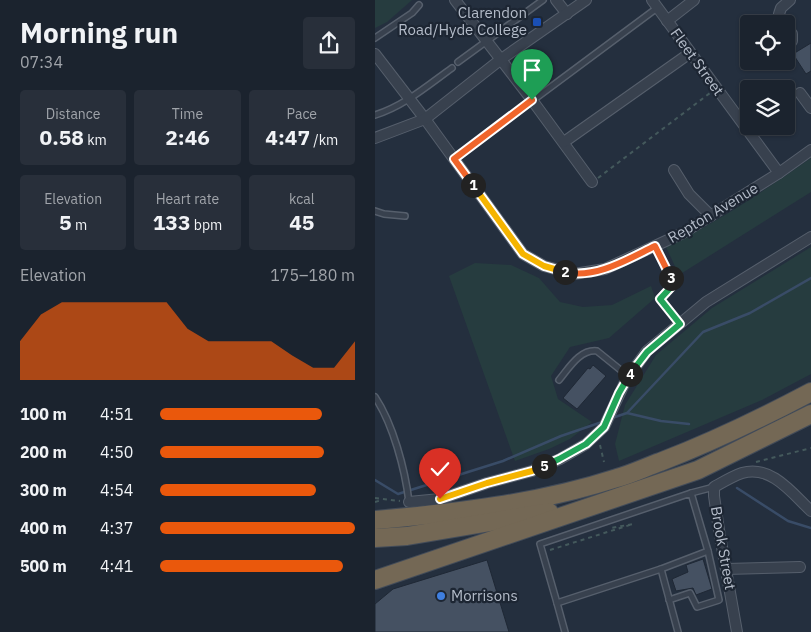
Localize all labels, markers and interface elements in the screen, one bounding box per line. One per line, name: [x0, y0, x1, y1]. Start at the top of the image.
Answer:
place label: Clarendon Road/Hyde College: [398, 3, 527, 39]
text: Morning run: [20, 14, 178, 51]
map controls: [740, 15, 795, 135]
button: locate: [740, 15, 795, 70]
marker: Clarendon Road/Hyde College: [531, 16, 543, 28]
button: share: [303, 17, 355, 69]
street label: Fleet Street: [667, 24, 728, 99]
pin: [511, 49, 553, 100]
text: 07:34: [20, 52, 63, 72]
icon: arrive: [518, 56, 546, 84]
button: layers: [740, 80, 795, 135]
text: Distance: [46, 105, 100, 123]
text: Time: [172, 105, 203, 123]
text: Pace: [287, 105, 317, 123]
text: 0.58: [40, 123, 84, 151]
text: 2:46: [165, 123, 210, 151]
text: 4:47: [265, 123, 310, 151]
text: km: [84, 131, 107, 149]
text: /km: [310, 131, 338, 149]
pin: 1: [461, 172, 485, 198]
text: 1: [469, 176, 478, 194]
street label: Repton Avenue: [664, 178, 761, 247]
text: Elevation: [44, 190, 102, 208]
text: Heart rate: [156, 190, 219, 208]
text: kcal: [289, 190, 315, 208]
text: 5: [59, 208, 72, 236]
text: 133: [153, 208, 191, 236]
text: 45: [289, 208, 314, 236]
text: m: [72, 216, 87, 234]
text: bpm: [191, 216, 222, 234]
pin: 2: [553, 260, 577, 284]
text: 2: [561, 263, 570, 281]
text: Elevation: [20, 265, 86, 285]
text: 175–180 m: [270, 265, 355, 285]
pin: 3: [659, 266, 683, 290]
text: 3: [667, 269, 676, 287]
pin: 4: [617, 362, 643, 386]
text: 4: [626, 365, 635, 383]
text: 100 m: [20, 404, 67, 424]
text: 4:51: [100, 404, 133, 424]
text: 200 m: [20, 442, 67, 462]
text: 4:50: [100, 442, 133, 462]
pin: [419, 448, 461, 499]
pin: 5: [531, 454, 557, 478]
icon: check: [426, 455, 454, 483]
text: 5: [540, 457, 549, 475]
text: 300 m: [20, 480, 67, 500]
text: 4:54: [100, 480, 133, 500]
street label: Brook Street: [707, 505, 740, 591]
text: 400 m: [20, 518, 67, 538]
text: 4:37: [100, 518, 133, 538]
text: 500 m: [20, 556, 67, 576]
text: 4:41: [100, 556, 133, 576]
place label: Morrisons: [451, 586, 518, 605]
marker: Morrisons: [435, 590, 447, 602]

